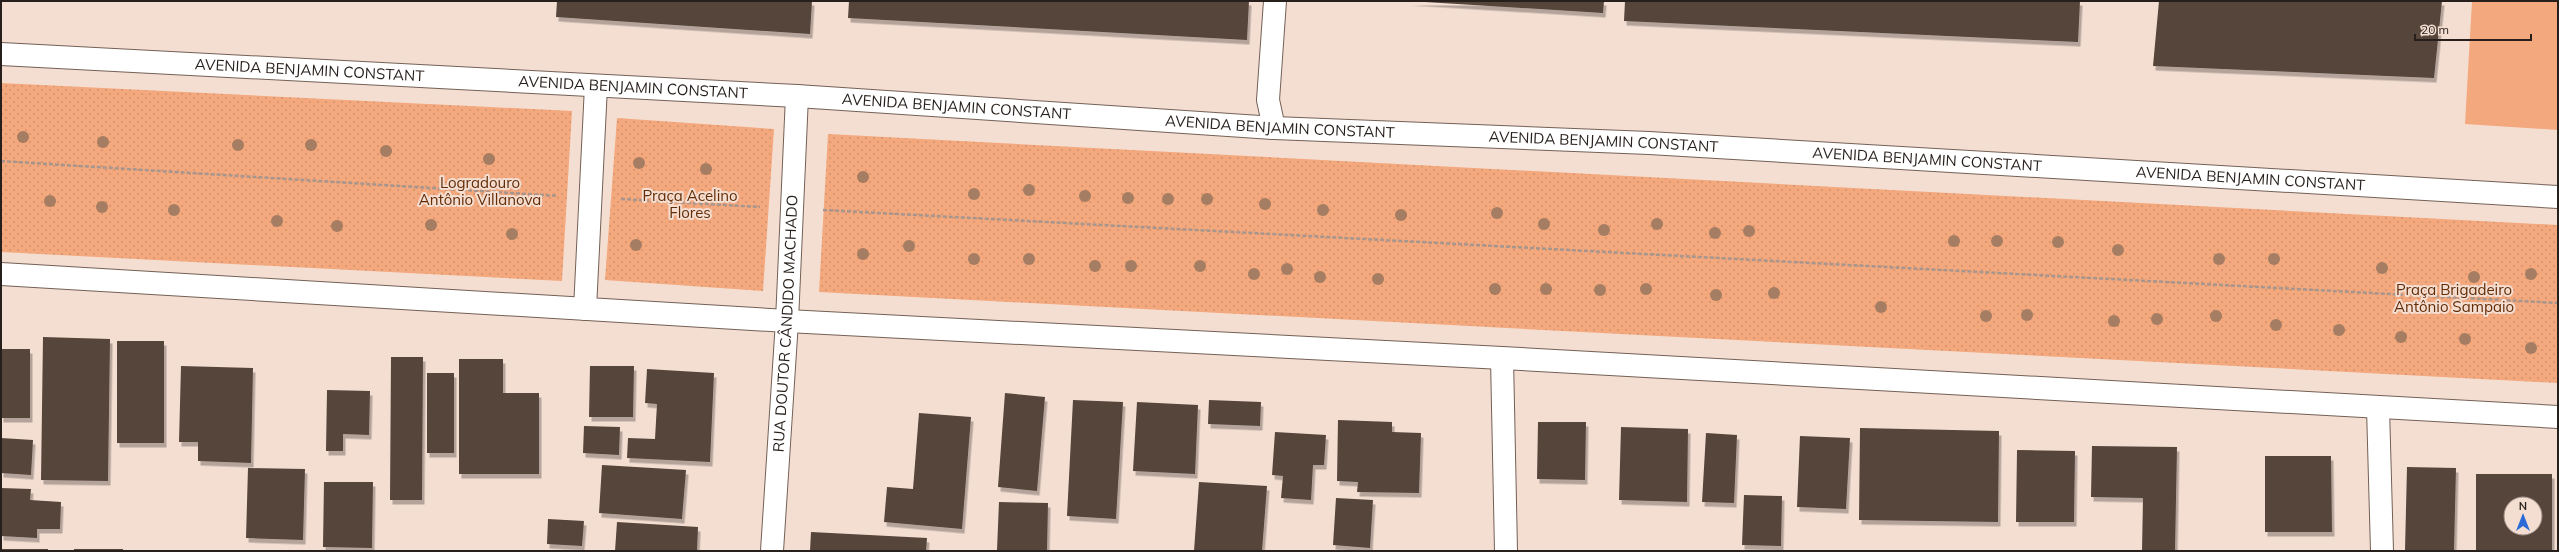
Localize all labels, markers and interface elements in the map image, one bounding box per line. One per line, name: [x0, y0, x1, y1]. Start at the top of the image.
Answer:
scale bar: [2415, 16, 2531, 42]
text: 20 m: [2421, 22, 2449, 37]
street label: AVENIDA BENJAMIN CONSTANT: [194, 54, 425, 85]
street label: AVENIDA BENJAMIN CONSTANT: [518, 71, 748, 102]
street label: AVENIDA BENJAMIN CONSTANT: [841, 89, 1072, 123]
street label: AVENIDA BENJAMIN CONSTANT: [1165, 111, 1395, 142]
street label: AVENIDA BENJAMIN CONSTANT: [1488, 127, 1719, 156]
street label: AVENIDA BENJAMIN CONSTANT: [1812, 143, 2042, 175]
street label: AVENIDA BENJAMIN CONSTANT: [2135, 162, 2366, 195]
park label: Logradouro Antônio Villanova: [419, 173, 541, 209]
park label: Praça Acelino Flores: [642, 186, 738, 222]
street label: RUA DOUTOR CÂNDIDO MACHADO: [768, 194, 802, 453]
park label: Praça Brigadeiro Antônio Sampaio: [2394, 280, 2514, 316]
north arrow: [2503, 496, 2543, 536]
text: N: [2519, 499, 2527, 513]

